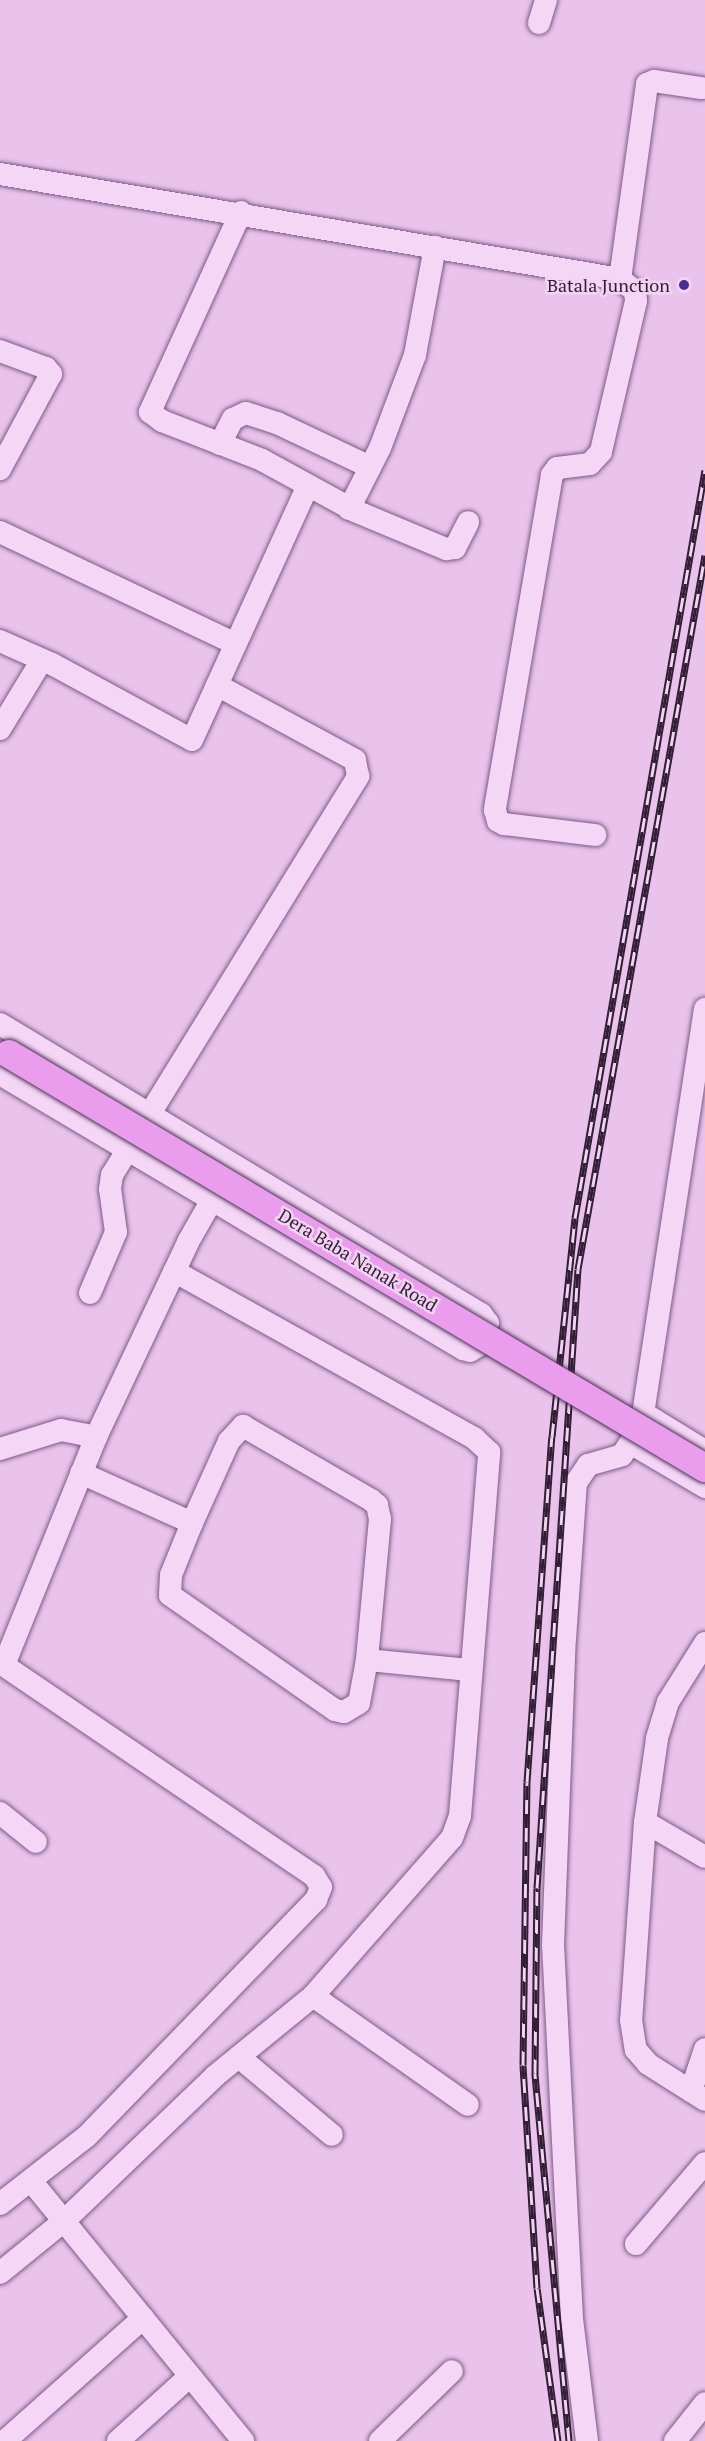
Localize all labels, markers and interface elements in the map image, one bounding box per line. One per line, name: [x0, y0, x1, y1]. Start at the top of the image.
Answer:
place label: Batala Junction: [547, 274, 670, 296]
marker: Batala Junction: [675, 276, 693, 294]
street label: Dera Baba Nanak Road: [275, 1204, 441, 1316]

